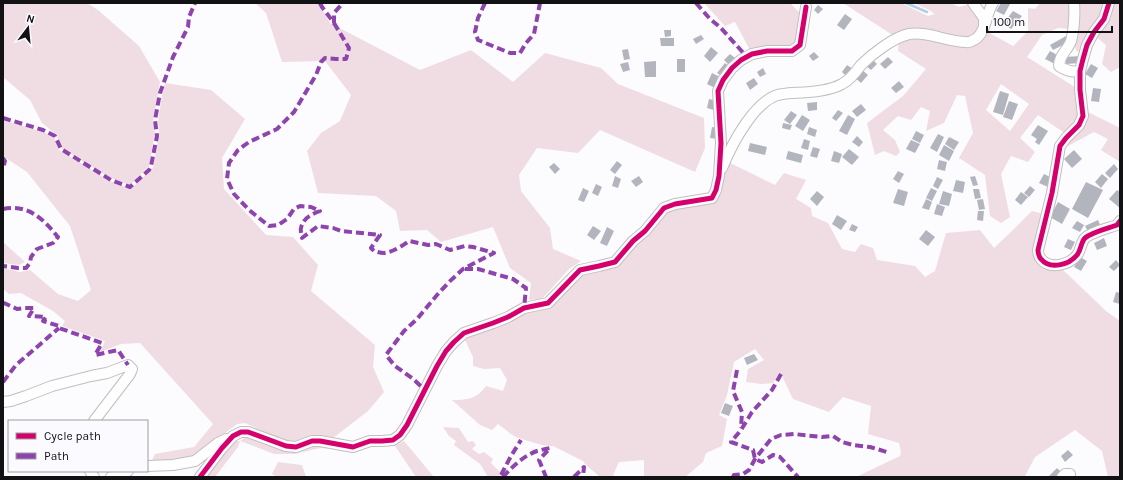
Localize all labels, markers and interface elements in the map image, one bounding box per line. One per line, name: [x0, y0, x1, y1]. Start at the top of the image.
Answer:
north arrow: [8, 8, 48, 48]
scale bar: [987, 8, 1112, 34]
text: N: [25, 12, 36, 26]
text: 100 m: [993, 15, 1025, 29]
legend: [8, 420, 148, 472]
text: Cycle path: [44, 429, 101, 443]
text: Path: [44, 449, 69, 463]

